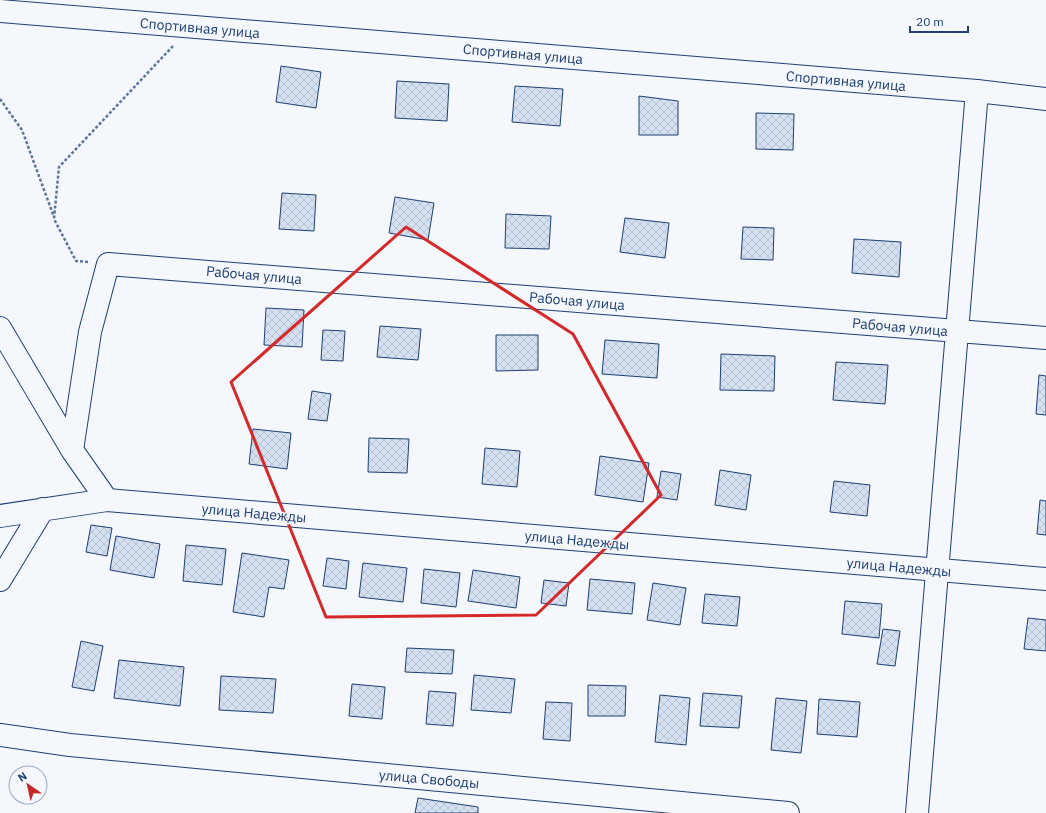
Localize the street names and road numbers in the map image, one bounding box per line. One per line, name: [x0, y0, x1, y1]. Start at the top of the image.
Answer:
street label: Спортивная улица: [139, 14, 261, 42]
street label: Спортивная улица: [462, 40, 584, 68]
street label: Спортивная улица: [785, 67, 907, 95]
street label: Рабочая улица: [205, 262, 303, 288]
street label: Рабочая улица: [528, 288, 626, 314]
street label: Рабочая улица: [851, 314, 949, 340]
street label: улица Надежды: [201, 499, 307, 527]
street label: улица Надежды: [524, 526, 630, 554]
street label: улица Надежды: [846, 553, 952, 581]
street label: улица Свободы: [378, 766, 480, 792]

